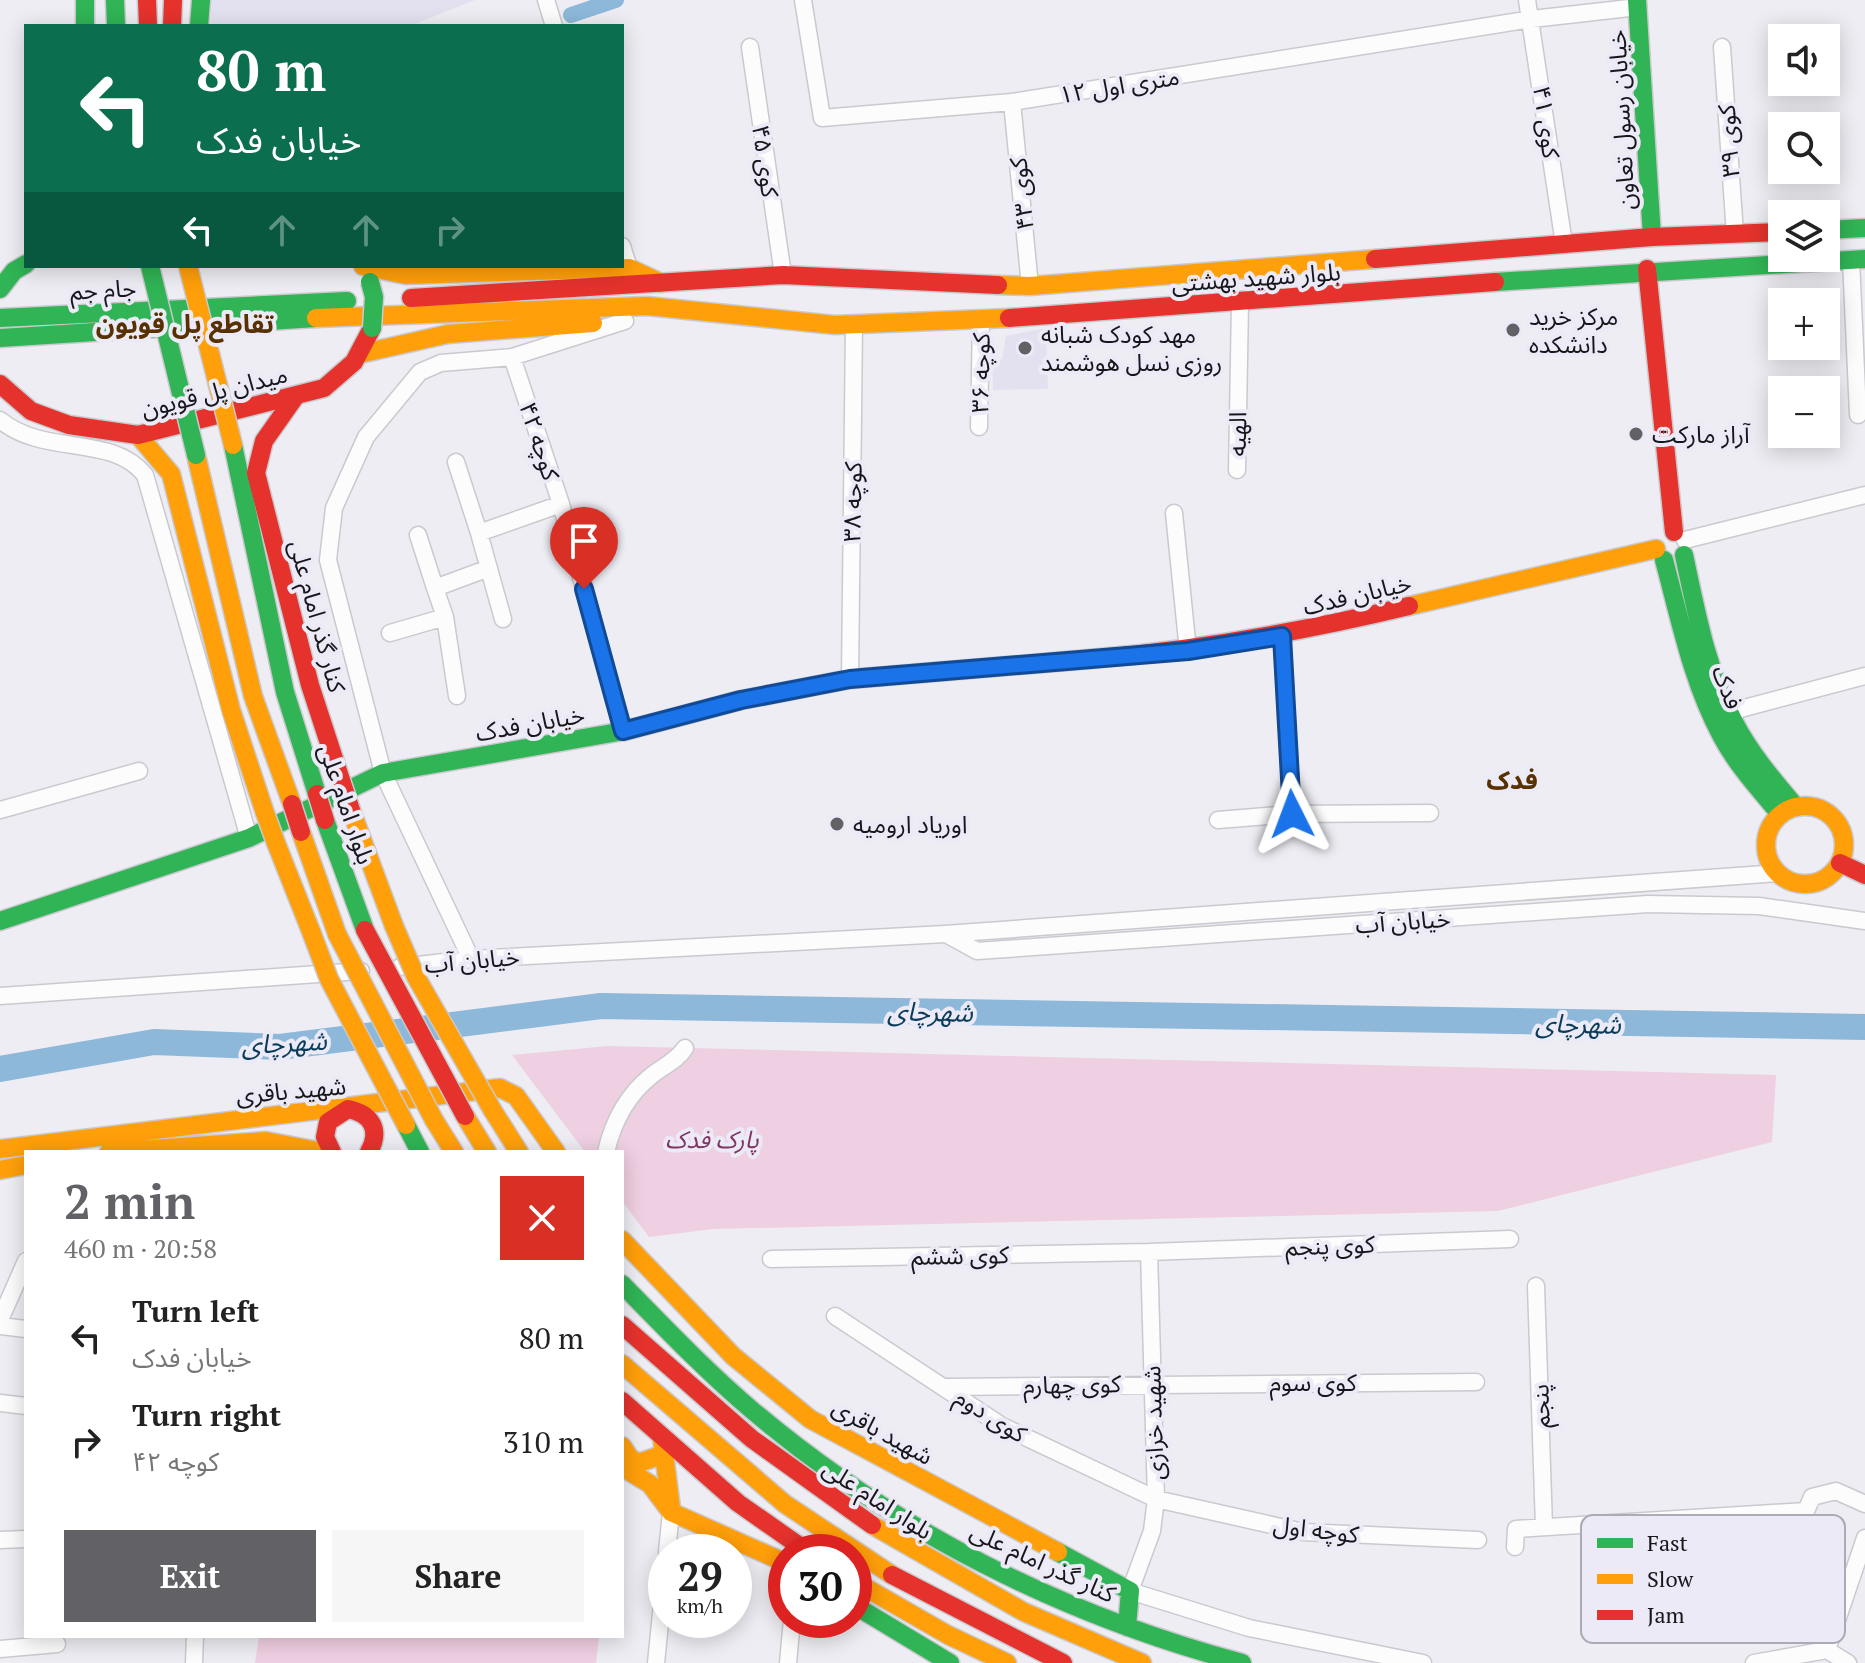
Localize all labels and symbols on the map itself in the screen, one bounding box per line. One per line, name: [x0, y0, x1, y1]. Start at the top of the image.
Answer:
street label: خیابان رسول تعاون: [1600, 29, 1642, 211]
street label: ۱۲ متری اول: [1056, 60, 1182, 110]
street label: کوی ۴۱: [1526, 84, 1568, 161]
street label: کوی ۳۹: [1709, 102, 1746, 178]
street label: کوی ۴۵: [745, 123, 787, 200]
street label: کوی ۴۳: [1001, 155, 1041, 232]
street label: بلوار شهید بهشتی: [1170, 255, 1342, 299]
street label: جام جم: [69, 271, 137, 310]
place label: مرکز خرید دانشکده: [1529, 300, 1618, 360]
district label: تقاطع پل قویون: [96, 306, 274, 343]
place label: مهد کودک شبانه روزی نسل هوشمند: [1041, 318, 1222, 378]
marker: مرکز خرید دانشکده: [1504, 321, 1522, 339]
street label: کوچه ۳۶: [963, 331, 997, 413]
marker: مهد کودک شبانه روزی نسل هوشمند: [1016, 339, 1034, 357]
street label: میدان پل قویون: [137, 357, 291, 425]
street label: کوچه ۴۲: [512, 398, 568, 485]
street label: الهیه: [1221, 411, 1253, 457]
place label: آراز مارکت: [1652, 418, 1751, 450]
marker: آراز مارکت: [1627, 425, 1645, 443]
street label: کوچه ۳۸: [835, 460, 869, 542]
pin: [550, 507, 618, 589]
street label: کنار گذر امام علی: [279, 536, 354, 698]
street label: خیابان فدک: [1300, 566, 1414, 622]
street label: فدک: [1705, 660, 1751, 714]
street label: خیابان فدک: [473, 698, 587, 748]
street label: بلوار امام علی: [309, 740, 382, 869]
district label: فدک: [1486, 762, 1538, 796]
position arrow: [1250, 772, 1334, 856]
place label: اوریاد ارومیه: [853, 808, 967, 840]
marker: اوریاد ارومیه: [828, 815, 846, 833]
street label: خیابان آب: [1354, 902, 1452, 940]
street label: خیابان آب: [423, 940, 521, 980]
water label: شهرچای: [887, 993, 974, 1030]
water label: شهرچای: [1535, 1005, 1622, 1042]
water label: شهرچای: [240, 1023, 328, 1062]
street label: شهید باقری: [235, 1069, 347, 1111]
park label: پارک فدک: [665, 1123, 760, 1156]
street label: کوی پنجم: [1285, 1227, 1376, 1265]
street label: کوی ششم: [911, 1238, 1010, 1274]
street label: شهید خرازی: [1135, 1365, 1171, 1481]
street label: کوی سوم: [1269, 1366, 1358, 1401]
street label: کوی چهارم: [1023, 1367, 1122, 1404]
street label: کوی دوم: [947, 1380, 1034, 1453]
street label: پنجم: [1523, 1383, 1559, 1429]
street label: شهید باقری: [827, 1390, 939, 1472]
street label: بلوار امام علی: [815, 1452, 939, 1549]
street label: کوچه اول: [1271, 1508, 1362, 1550]
street label: کنار گذر امام علی: [964, 1514, 1122, 1613]
legend: [1581, 1515, 1845, 1643]
text: Fast: [1647, 1528, 1688, 1557]
speed limit sign: 30: [768, 1534, 872, 1638]
text: Slow: [1647, 1564, 1694, 1593]
text: Jam: [1647, 1600, 1685, 1629]

